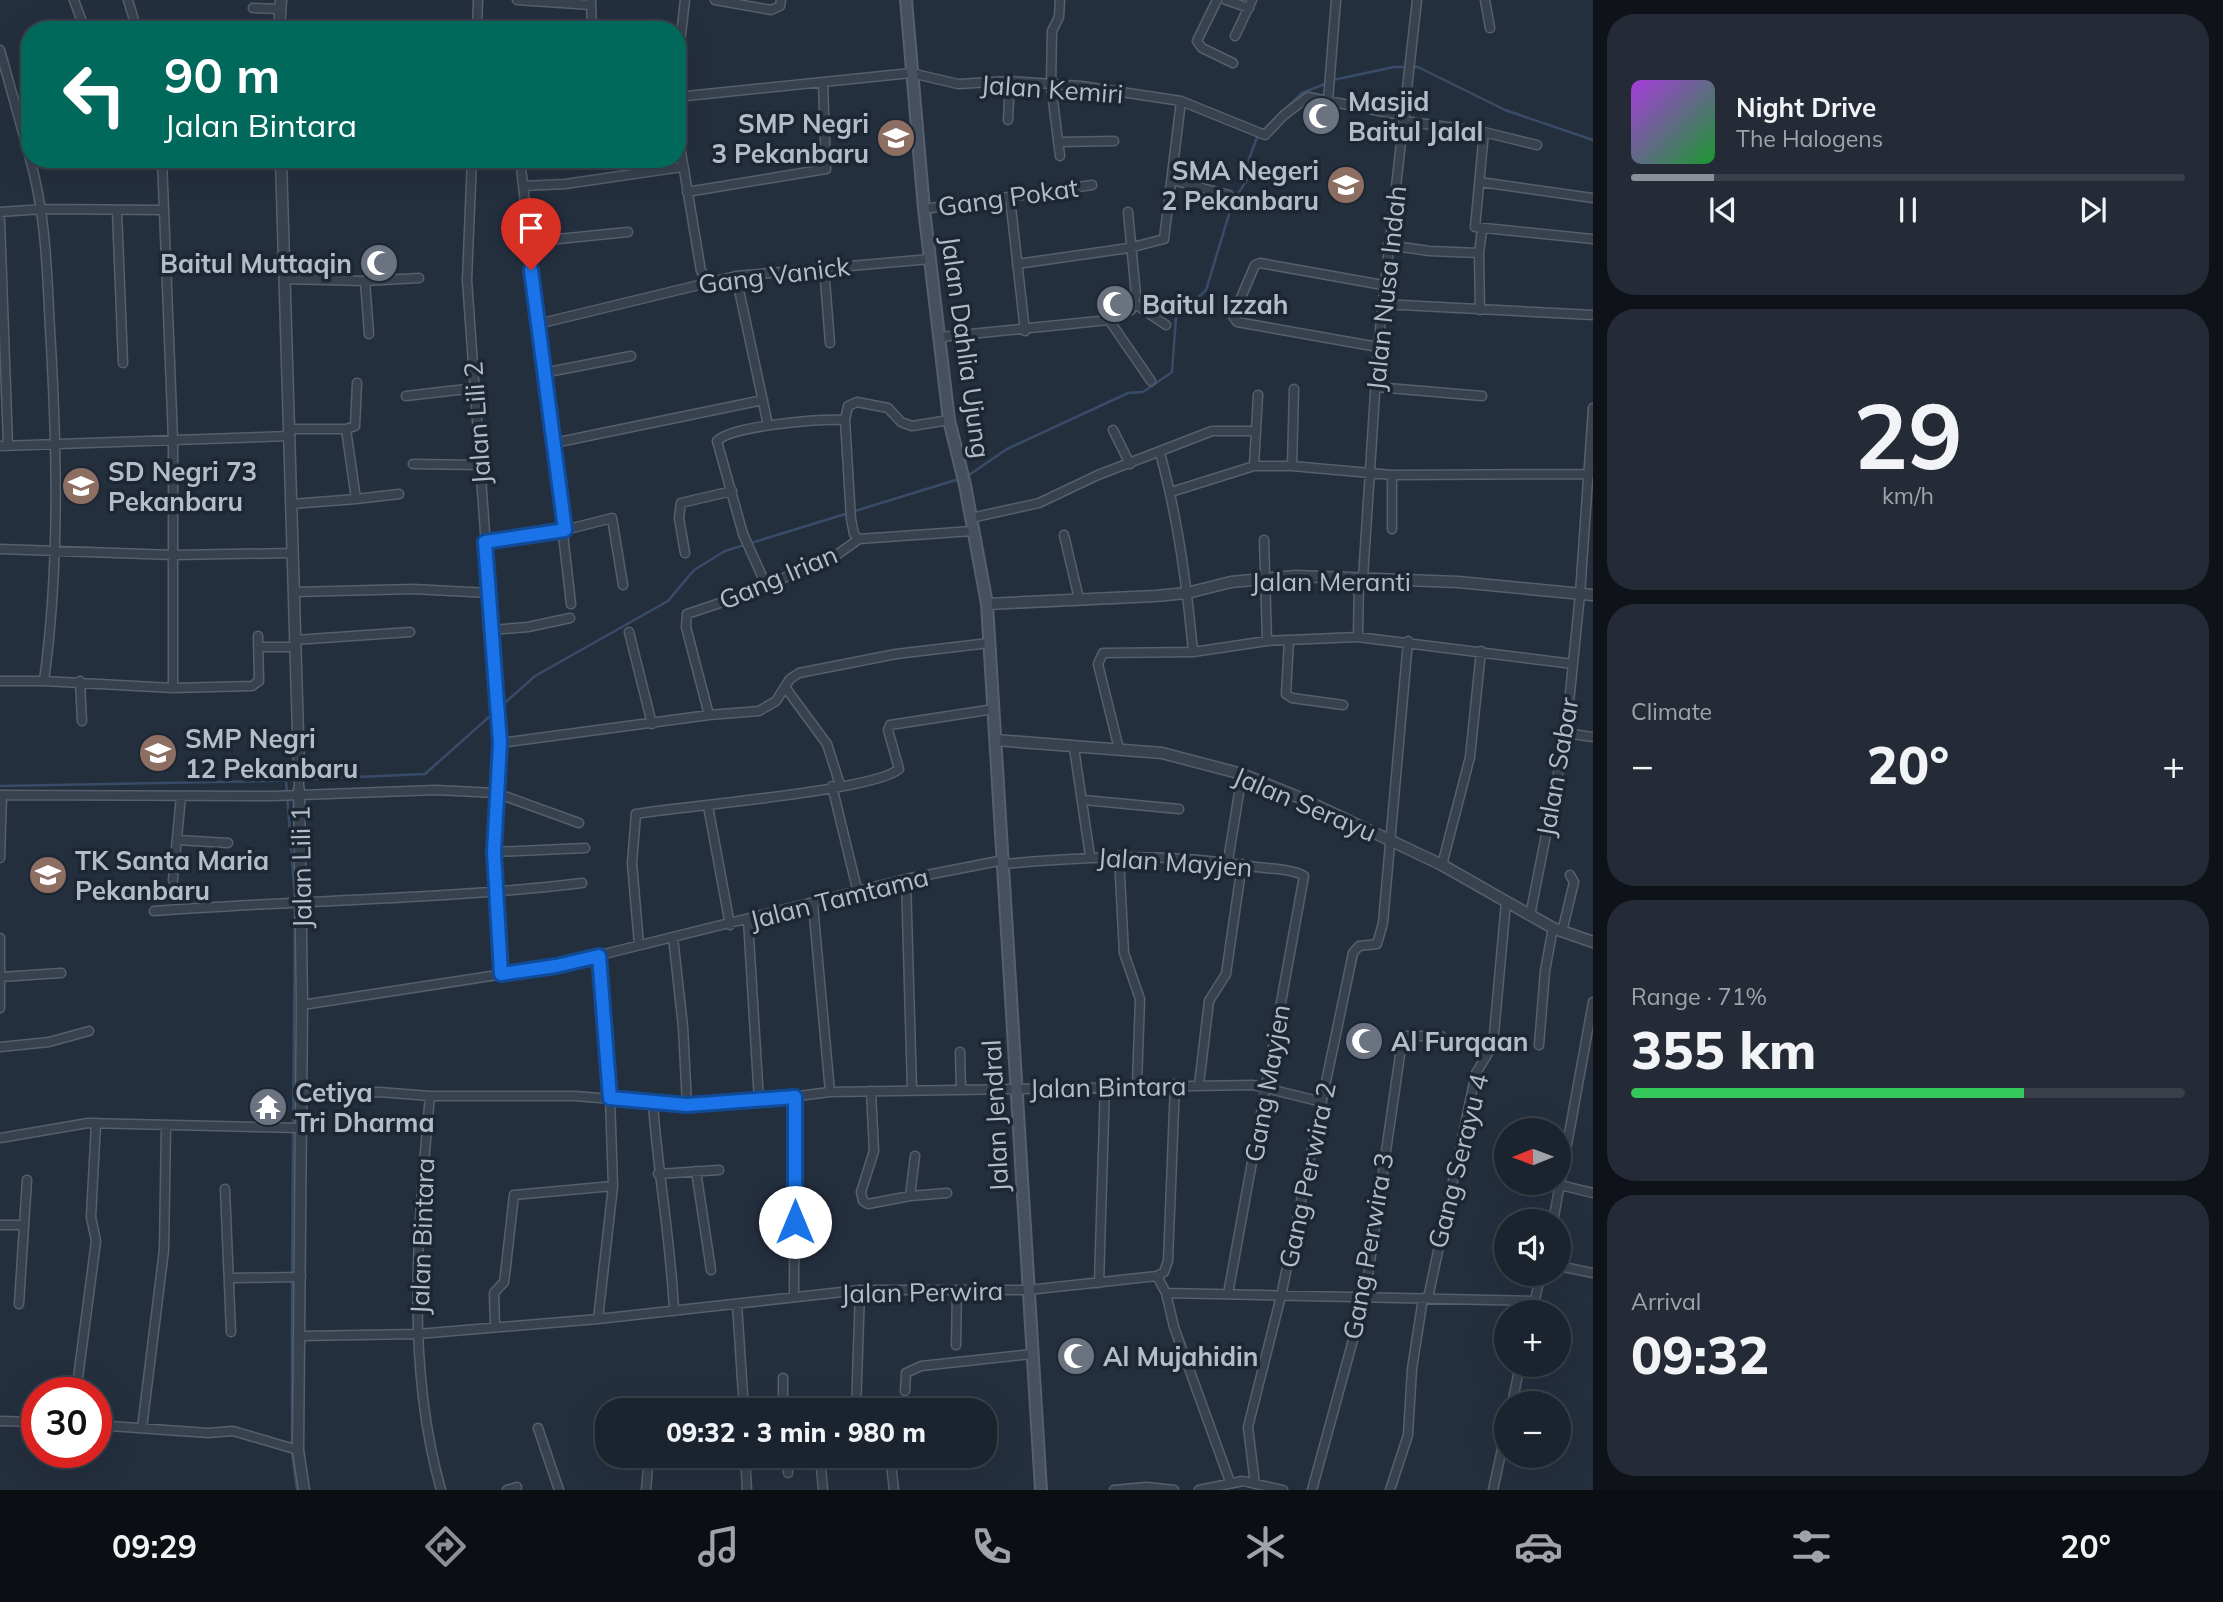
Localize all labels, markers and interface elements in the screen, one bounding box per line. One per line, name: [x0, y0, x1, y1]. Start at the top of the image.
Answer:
text: 90 m: [164, 44, 280, 105]
icon: left: [49, 49, 140, 140]
street label: Jalan Kemiri: [980, 68, 1124, 110]
place label: Masjid Baitul Jalal: [1348, 85, 1483, 148]
text: Night Drive: [1736, 91, 1876, 124]
mosque icon: Masjid Baitul Jalal: [1300, 95, 1342, 137]
text: Jalan Bintara: [164, 105, 357, 145]
place label: SMP Negri 3 Pekanbaru: [711, 107, 869, 170]
school or university icon: SMP Negri 3 Pekanbaru: [875, 117, 917, 159]
text: The Halogens: [1736, 124, 1883, 153]
place label: SMA Negeri 2 Pekanbaru: [1161, 154, 1319, 217]
school or university icon: SMA Negeri 2 Pekanbaru: [1325, 164, 1367, 206]
street label: Gang Pokat: [936, 171, 1080, 223]
street label: Jalan Nusa Indah: [1359, 184, 1413, 392]
icon: previous: [1704, 191, 1742, 229]
icon: pause: [1889, 191, 1927, 229]
icon: next: [2074, 191, 2112, 229]
pin: [501, 198, 561, 270]
icon: arrive: [512, 209, 550, 247]
street label: Jalan Dahlia Ujung: [934, 234, 998, 460]
mosque icon: Baitul Muttaqin: [358, 242, 400, 284]
place label: Baitul Muttaqin: [160, 247, 352, 280]
street label: Gang Vanick: [696, 249, 852, 301]
mosque icon: Baitul Izzah: [1094, 283, 1136, 325]
place label: Baitul Izzah: [1142, 288, 1289, 321]
street label: Jalan Lili 2: [456, 360, 498, 486]
text: 29: [1853, 378, 1963, 492]
place label: SD Negri 73 Pekanbaru: [108, 455, 257, 518]
school or university icon: SD Negri 73 Pekanbaru: [60, 465, 102, 507]
text: km/h: [1882, 481, 1934, 510]
street label: Gang Irian: [714, 537, 842, 617]
street label: Jalan Meranti: [1251, 565, 1411, 598]
street label: Jalan Sabar: [1529, 694, 1586, 839]
text: Climate: [1631, 697, 1712, 726]
place label: SMP Negri 12 Pekanbaru: [185, 722, 358, 785]
school or university icon: SMP Negri 12 Pekanbaru: [137, 732, 179, 774]
text: 20°: [1867, 732, 1949, 797]
text: −: [1631, 741, 1654, 789]
text: +: [2162, 741, 2185, 789]
street label: Jalan Serayu: [1229, 759, 1381, 849]
street label: Jalan Lili 1: [283, 805, 319, 929]
street label: Jalan Mayjen: [1096, 840, 1254, 884]
place label: TK Santa Maria Pekanbaru: [75, 844, 269, 907]
school or university icon: TK Santa Maria Pekanbaru: [27, 854, 69, 896]
street label: Jalan Tamtama: [746, 860, 932, 936]
text: Range · 71%: [1631, 982, 1767, 1011]
street label: Gang Mayjen: [1237, 1002, 1297, 1164]
text: 355 km: [1631, 1017, 1816, 1082]
mosque icon: Al Furqaan: [1343, 1020, 1385, 1062]
place label: Al Furqaan: [1391, 1025, 1529, 1058]
street label: Jalan Jendral: [975, 1039, 1015, 1193]
street label: Jalan Bintara: [1029, 1069, 1187, 1105]
street label: Gang Serayu 4: [1420, 1070, 1496, 1252]
place label: Cetiya Tri Dharma: [295, 1076, 435, 1139]
street label: Gang Perwira 2: [1271, 1079, 1343, 1271]
temple icon: Cetiya Tri Dharma: [247, 1086, 289, 1128]
north arrow: [1494, 1118, 1572, 1195]
map controls: [1494, 1118, 1571, 1468]
street label: Gang Perwira 3: [1335, 1150, 1401, 1342]
street label: Jalan Bintara: [403, 1157, 441, 1315]
position arrow: [758, 1185, 832, 1259]
button: sound: [1494, 1209, 1571, 1286]
street label: Jalan Perwira: [841, 1274, 1003, 1310]
text: Arrival: [1631, 1287, 1701, 1316]
button: +: [1494, 1300, 1571, 1377]
text: 09:32: [1631, 1322, 1769, 1387]
mosque icon: Al Mujahidin: [1055, 1335, 1097, 1377]
place label: Al Mujahidin: [1103, 1340, 1258, 1373]
speed limit sign: 30: [21, 1377, 112, 1468]
button: −: [1494, 1391, 1571, 1468]
text: 09:32 · 3 min · 980 m: [666, 1416, 926, 1449]
icon: directions: [421, 1522, 470, 1571]
icon: music: [694, 1522, 743, 1571]
icon: phone: [967, 1522, 1016, 1571]
icon: climate: [1241, 1522, 1290, 1571]
icon: car: [1514, 1522, 1563, 1571]
icon: filters: [1787, 1522, 1836, 1571]
text: 09:29: [112, 1526, 197, 1566]
text: 20°: [2060, 1526, 2111, 1566]

